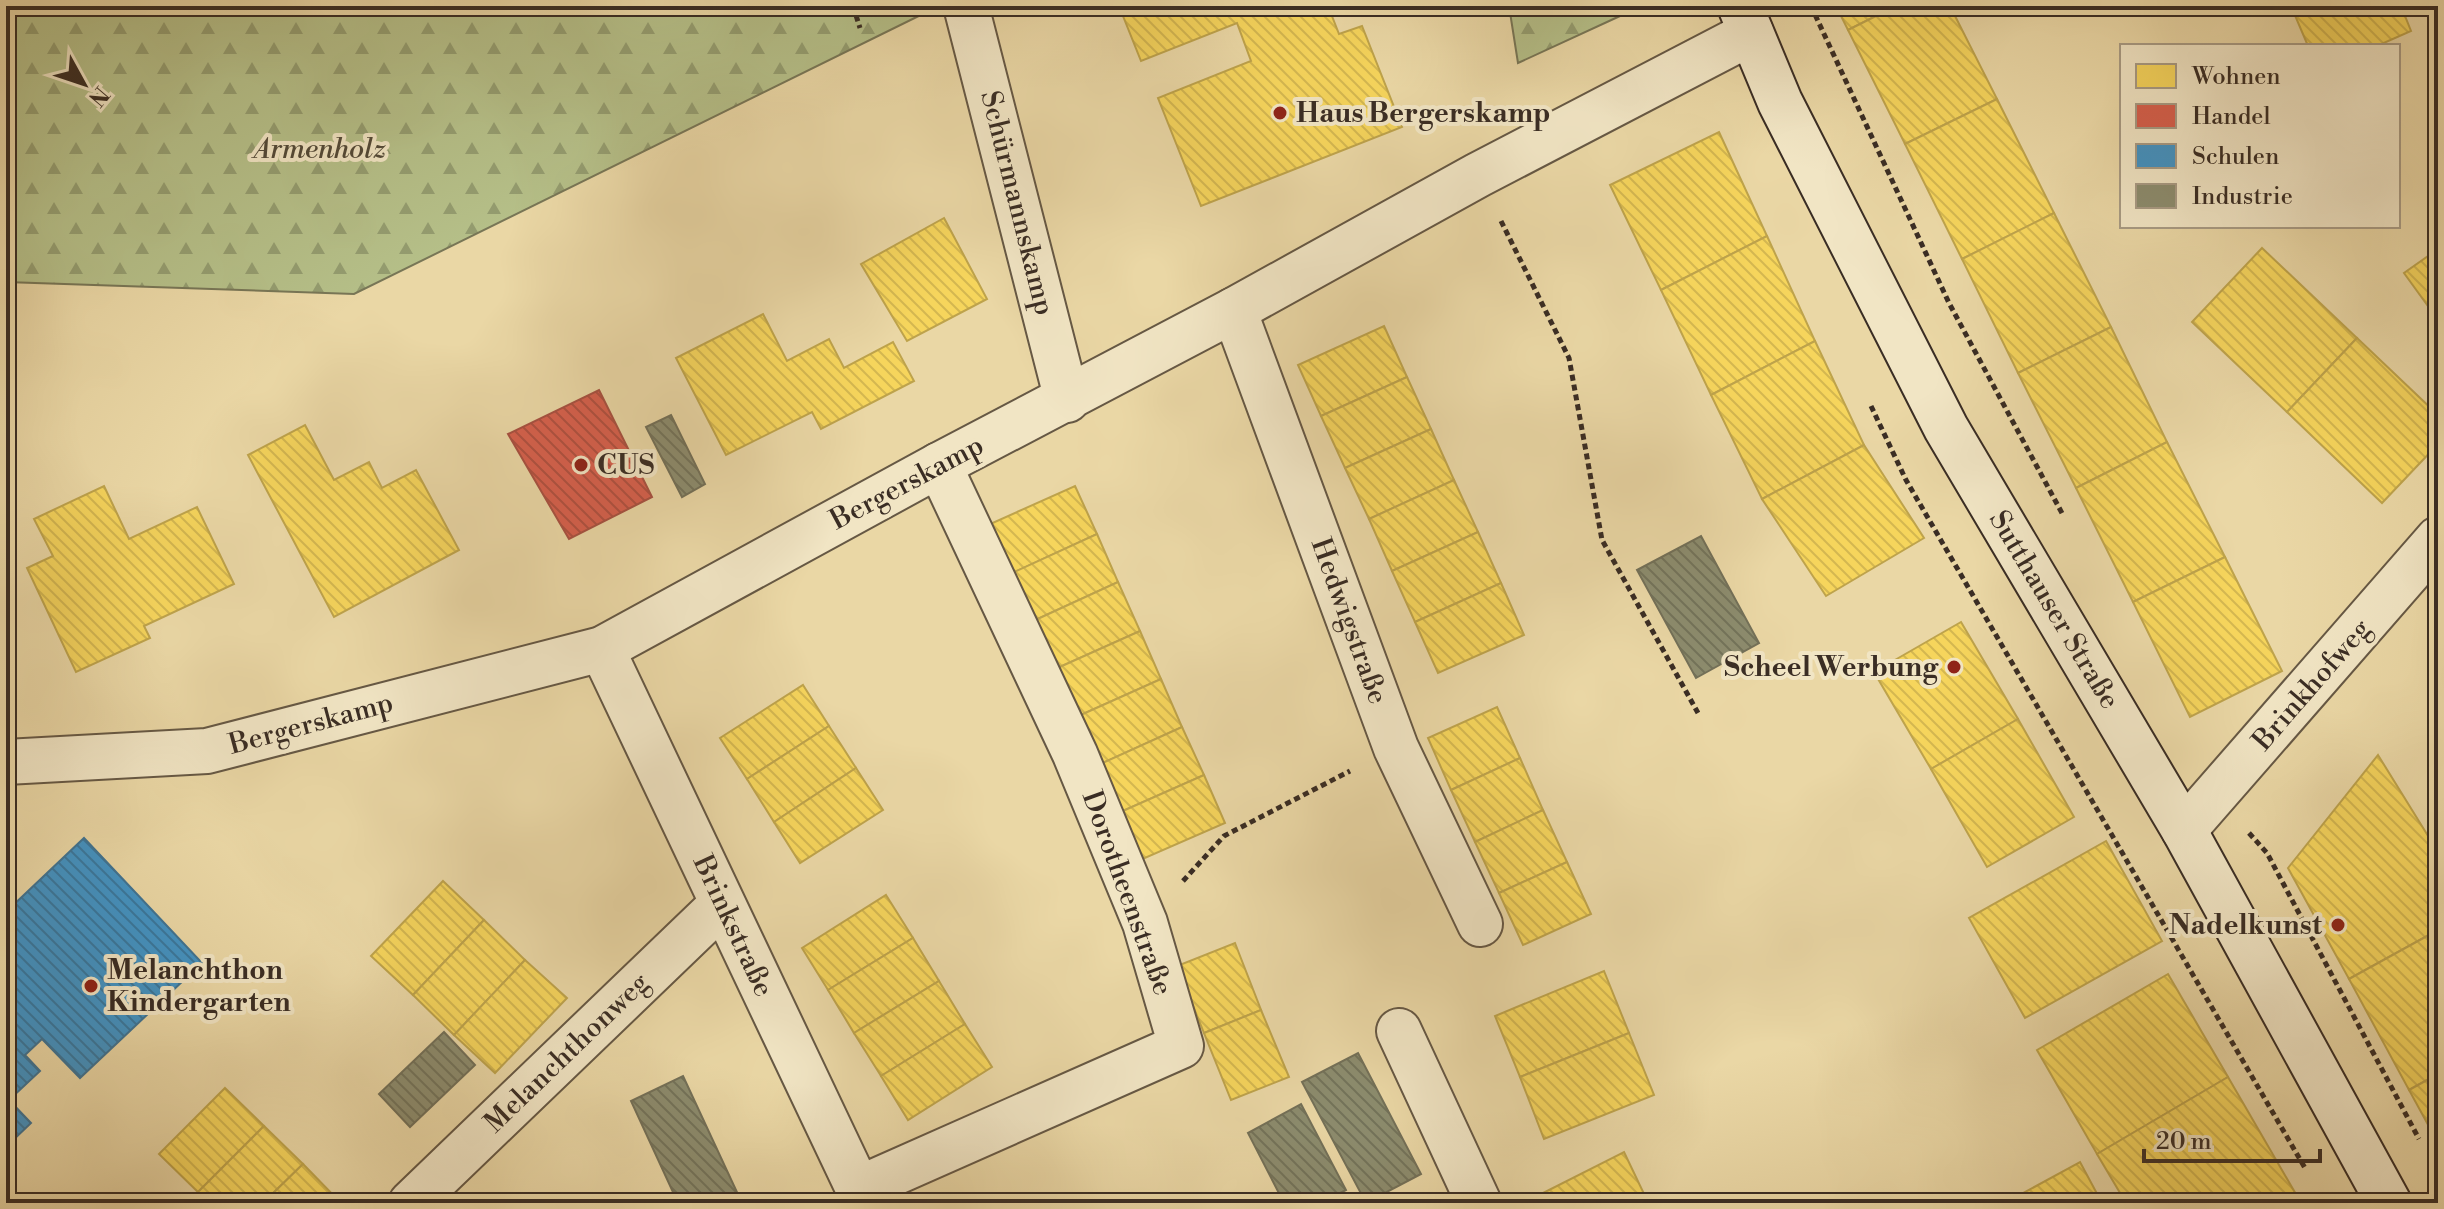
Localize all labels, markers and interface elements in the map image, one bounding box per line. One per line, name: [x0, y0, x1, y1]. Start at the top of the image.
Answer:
north arrow: [44, 44, 124, 124]
legend: [2120, 44, 2400, 228]
text: Wohnen: [2191, 62, 2281, 92]
text: N: [82, 81, 114, 112]
street label: Schürmannskamp: [972, 87, 1062, 319]
place label: Haus Bergerskamp: [1296, 96, 1551, 131]
text: Handel: [2192, 102, 2271, 132]
marker: Haus Bergerskamp: [1271, 104, 1289, 122]
park label: Armenholz: [251, 132, 386, 167]
text: Schulen: [2192, 142, 2279, 172]
text: Industrie: [2192, 182, 2293, 212]
street label: Bergerskamp: [823, 428, 990, 539]
place label: CUS: [597, 448, 654, 483]
marker: CUS: [572, 456, 590, 474]
street label: Sutthauser Straße: [1981, 504, 2127, 716]
street label: Hedwigstraße: [1303, 533, 1395, 709]
street label: Brinkhofweg: [2245, 612, 2379, 759]
place label: Scheel Werbung: [1724, 650, 1939, 685]
marker: Scheel Werbung: [1945, 658, 1963, 676]
street label: Bergerskamp: [224, 685, 397, 763]
street label: Dorotheenstraße: [1074, 786, 1180, 1000]
street label: Brinkstraße: [685, 849, 781, 1002]
place label: Nadelkunst: [2169, 908, 2323, 943]
marker: Nadelkunst: [2329, 916, 2347, 934]
place label: Melanchthon Kindergarten: [107, 953, 291, 1020]
street label: Melanchthonweg: [477, 965, 657, 1141]
marker: Melanchthon Kindergarten: [82, 977, 100, 995]
scale bar: [2144, 1113, 2320, 1163]
text: 20 m: [2156, 1127, 2212, 1157]

